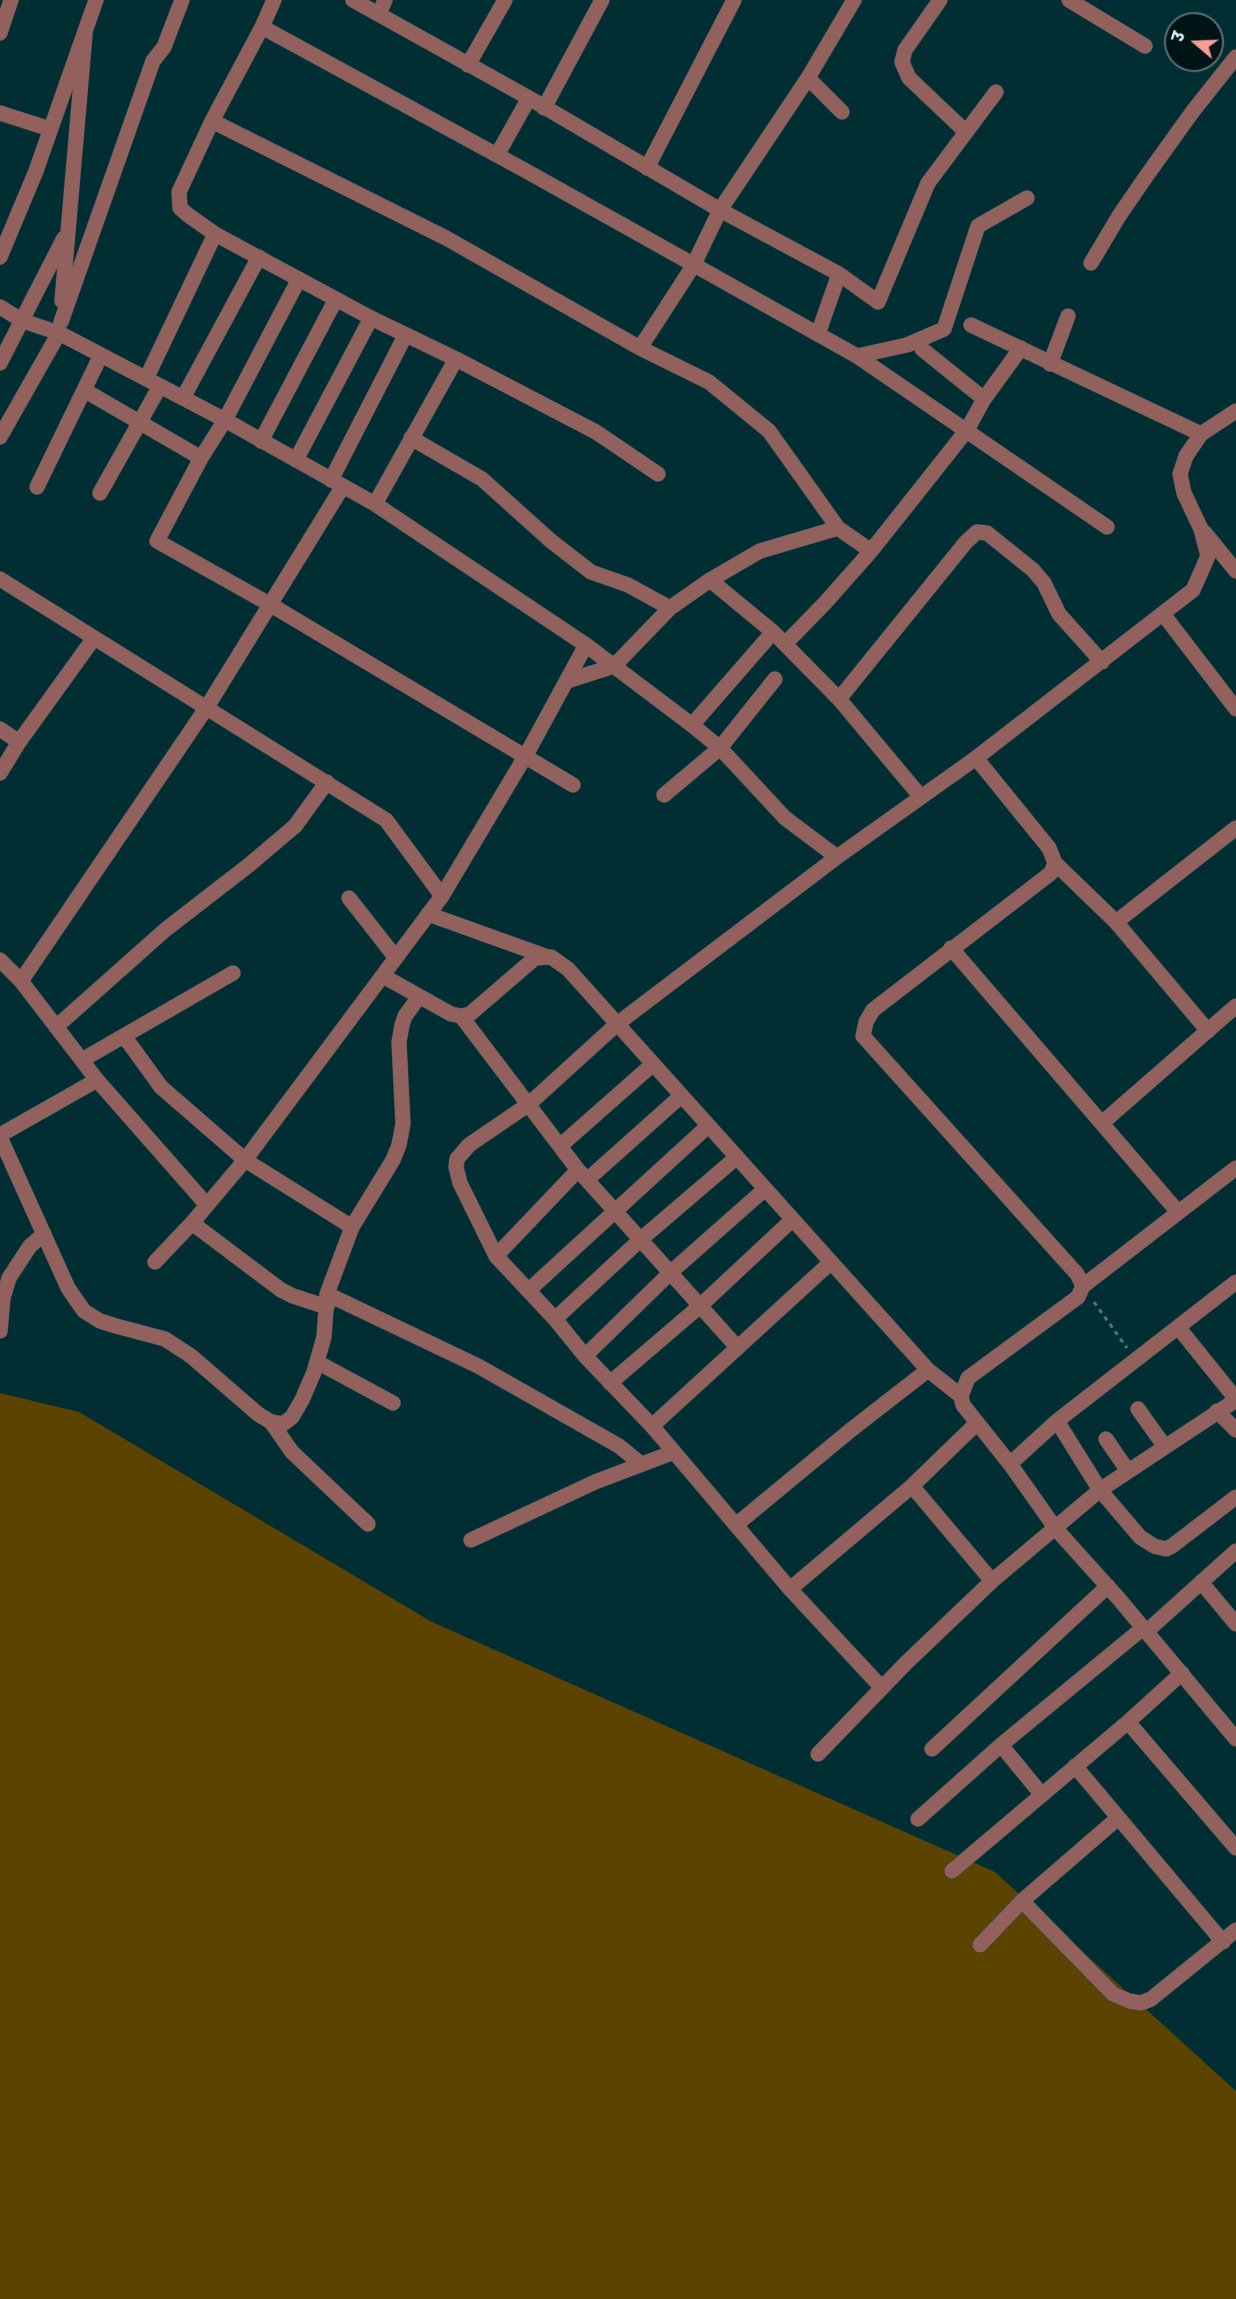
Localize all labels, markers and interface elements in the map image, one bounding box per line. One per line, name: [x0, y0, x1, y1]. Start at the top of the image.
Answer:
north arrow: [1164, 12, 1224, 72]
text: उ: [1166, 29, 1191, 45]

